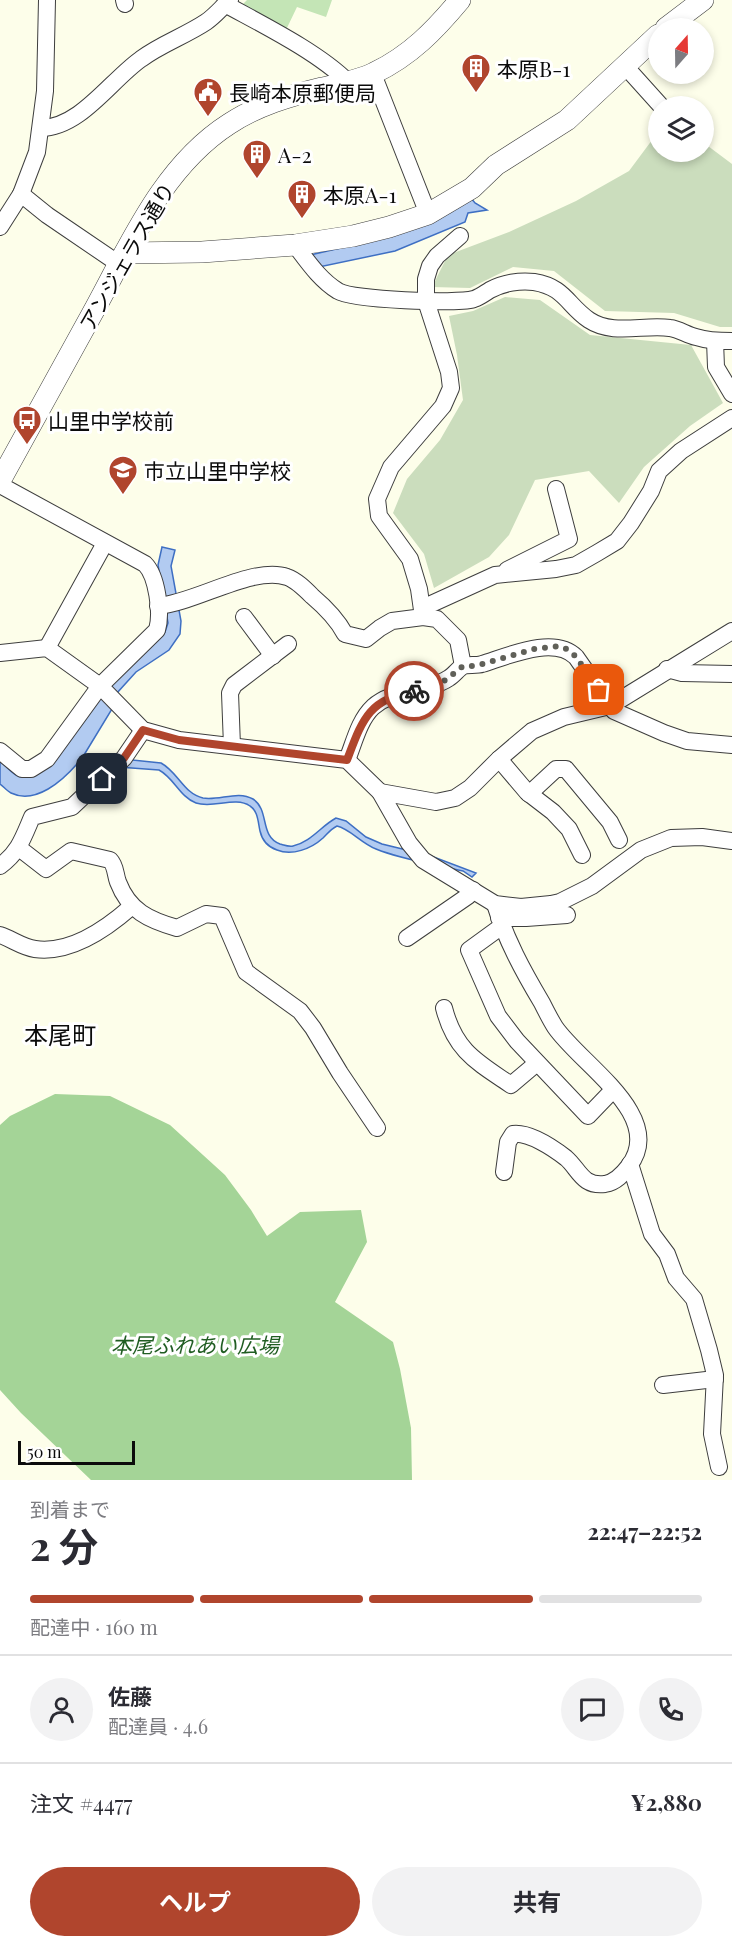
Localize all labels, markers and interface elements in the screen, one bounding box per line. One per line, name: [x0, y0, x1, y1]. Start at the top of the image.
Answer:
north arrow: [648, 18, 714, 84]
map controls: [648, 18, 714, 162]
building icon: 本原B-1: [460, 52, 492, 94]
place label: 本原B-1: [497, 54, 571, 82]
public building icon: 長崎本原郵便局: [192, 76, 224, 118]
place label: 長崎本原郵便局: [229, 78, 376, 106]
button: layers: [648, 96, 714, 162]
building icon: A-2: [241, 138, 273, 180]
place label: A-2: [277, 140, 312, 168]
street label: アンジェラス通り: [72, 177, 180, 335]
building icon: 本原A-1: [286, 178, 318, 220]
place label: 本原A-1: [323, 180, 397, 208]
bus stop icon: 山里中学校前: [11, 404, 43, 446]
place label: 山里中学校前: [48, 406, 174, 434]
school or university icon: 市立山里中学校: [107, 454, 139, 496]
place label: 市立山里中学校: [144, 456, 291, 484]
courier: [384, 661, 444, 721]
pin: [573, 664, 624, 715]
icon: bag: [582, 673, 615, 706]
icon: bike: [398, 675, 431, 708]
pin: [76, 753, 127, 804]
icon: home: [85, 762, 118, 795]
district label: 本尾町: [24, 1018, 96, 1050]
park label: 本尾ふれあい広場: [111, 1330, 281, 1358]
scale bar: [18, 1438, 135, 1466]
text: 50 m: [27, 1441, 61, 1462]
text: 到着まで: [30, 1495, 110, 1522]
text: 22:47–22:52: [587, 1516, 702, 1546]
text: 2 分: [30, 1519, 98, 1571]
text: 配達中 · 160 m: [30, 1613, 158, 1640]
button: person: [30, 1678, 93, 1741]
button: chat: [561, 1678, 624, 1741]
button: phone: [639, 1678, 702, 1741]
text: 佐藤: [108, 1681, 152, 1711]
text: 配達員 · 4.6: [108, 1712, 208, 1739]
text: ¥2,880: [631, 1787, 702, 1817]
text: 注文 #4477: [30, 1788, 132, 1818]
button: ヘルプ: [30, 1867, 360, 1936]
button: 共有: [372, 1867, 702, 1936]

